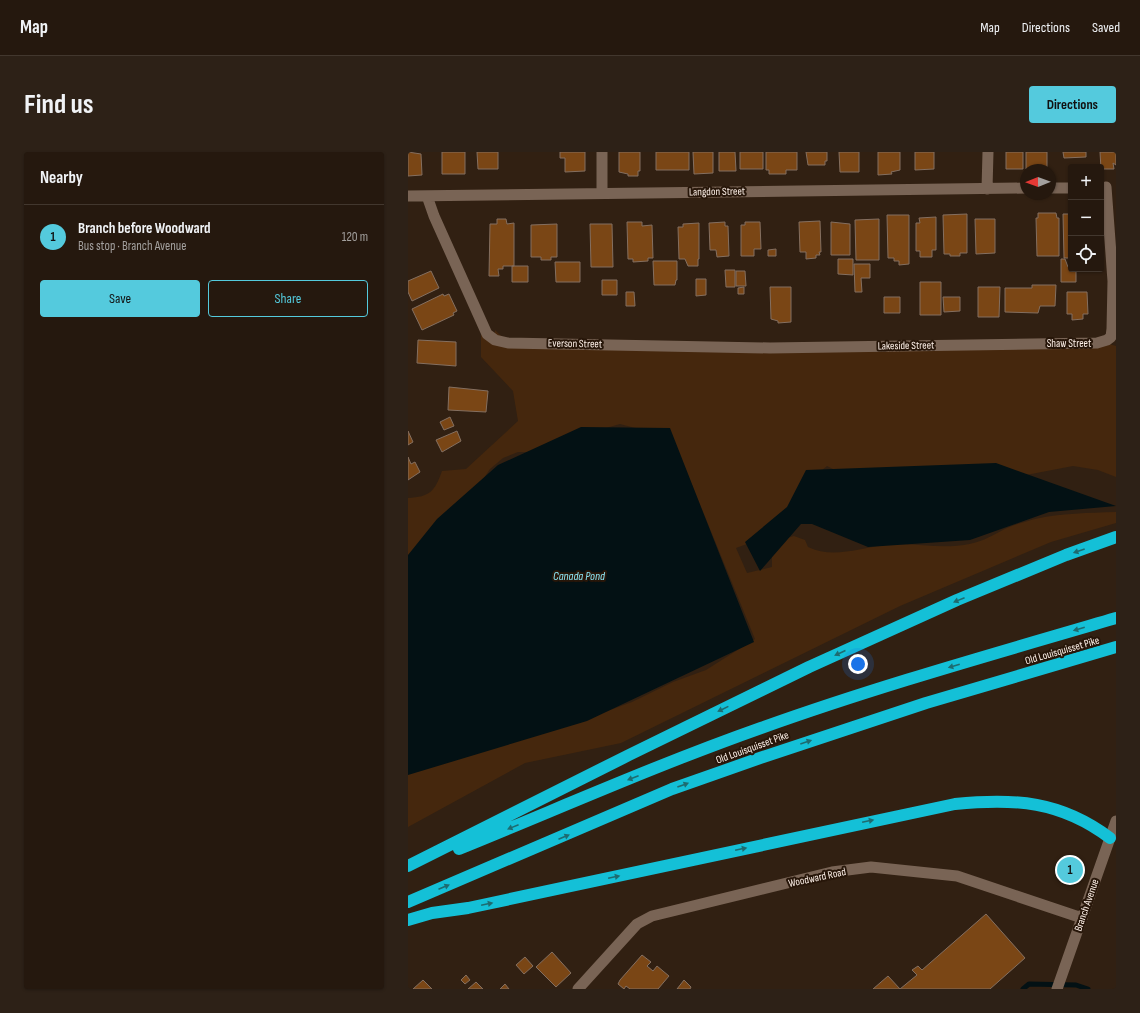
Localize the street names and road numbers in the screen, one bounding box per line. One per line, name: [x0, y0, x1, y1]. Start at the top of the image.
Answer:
street label: Langdon Street: [689, 184, 746, 198]
street label: Everson Street: [548, 337, 603, 350]
street label: Shaw Street: [1047, 337, 1092, 350]
street label: Lakeside Street: [878, 338, 935, 352]
street label: Old Louisquisset Pike: [1024, 634, 1101, 667]
street label: Old Louisquisset Pike: [714, 728, 790, 767]
street label: Woodward Road: [787, 865, 848, 890]
street label: Branch Avenue: [1071, 877, 1102, 933]

